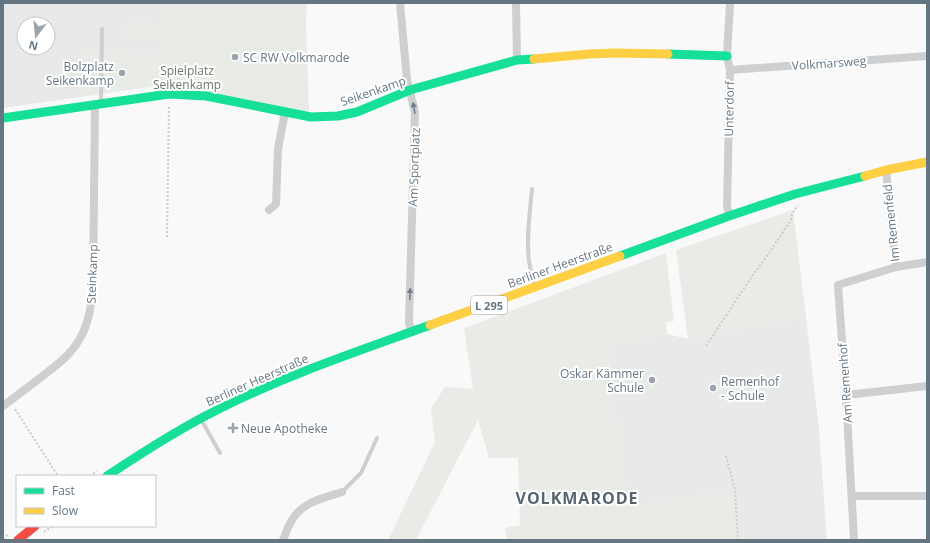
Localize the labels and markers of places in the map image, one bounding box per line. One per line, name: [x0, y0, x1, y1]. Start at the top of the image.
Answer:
place label: SC RW Volkmarode: [243, 49, 350, 66]
marker: SC RW Volkmarode: [230, 52, 240, 62]
place label: Bolzplatz Seikenkamp: [46, 58, 114, 89]
marker: Bolzplatz Seikenkamp: [117, 68, 127, 78]
place label: Oskar Kämmer Schule: [560, 365, 644, 396]
place label: Remenhof - Schule: [721, 373, 780, 404]
marker: Oskar Kämmer Schule: [647, 375, 657, 385]
marker: Remenhof - Schule: [708, 383, 718, 393]
place label: Neue Apotheke: [241, 420, 328, 437]
marker: Neue Apotheke: [228, 423, 238, 433]

